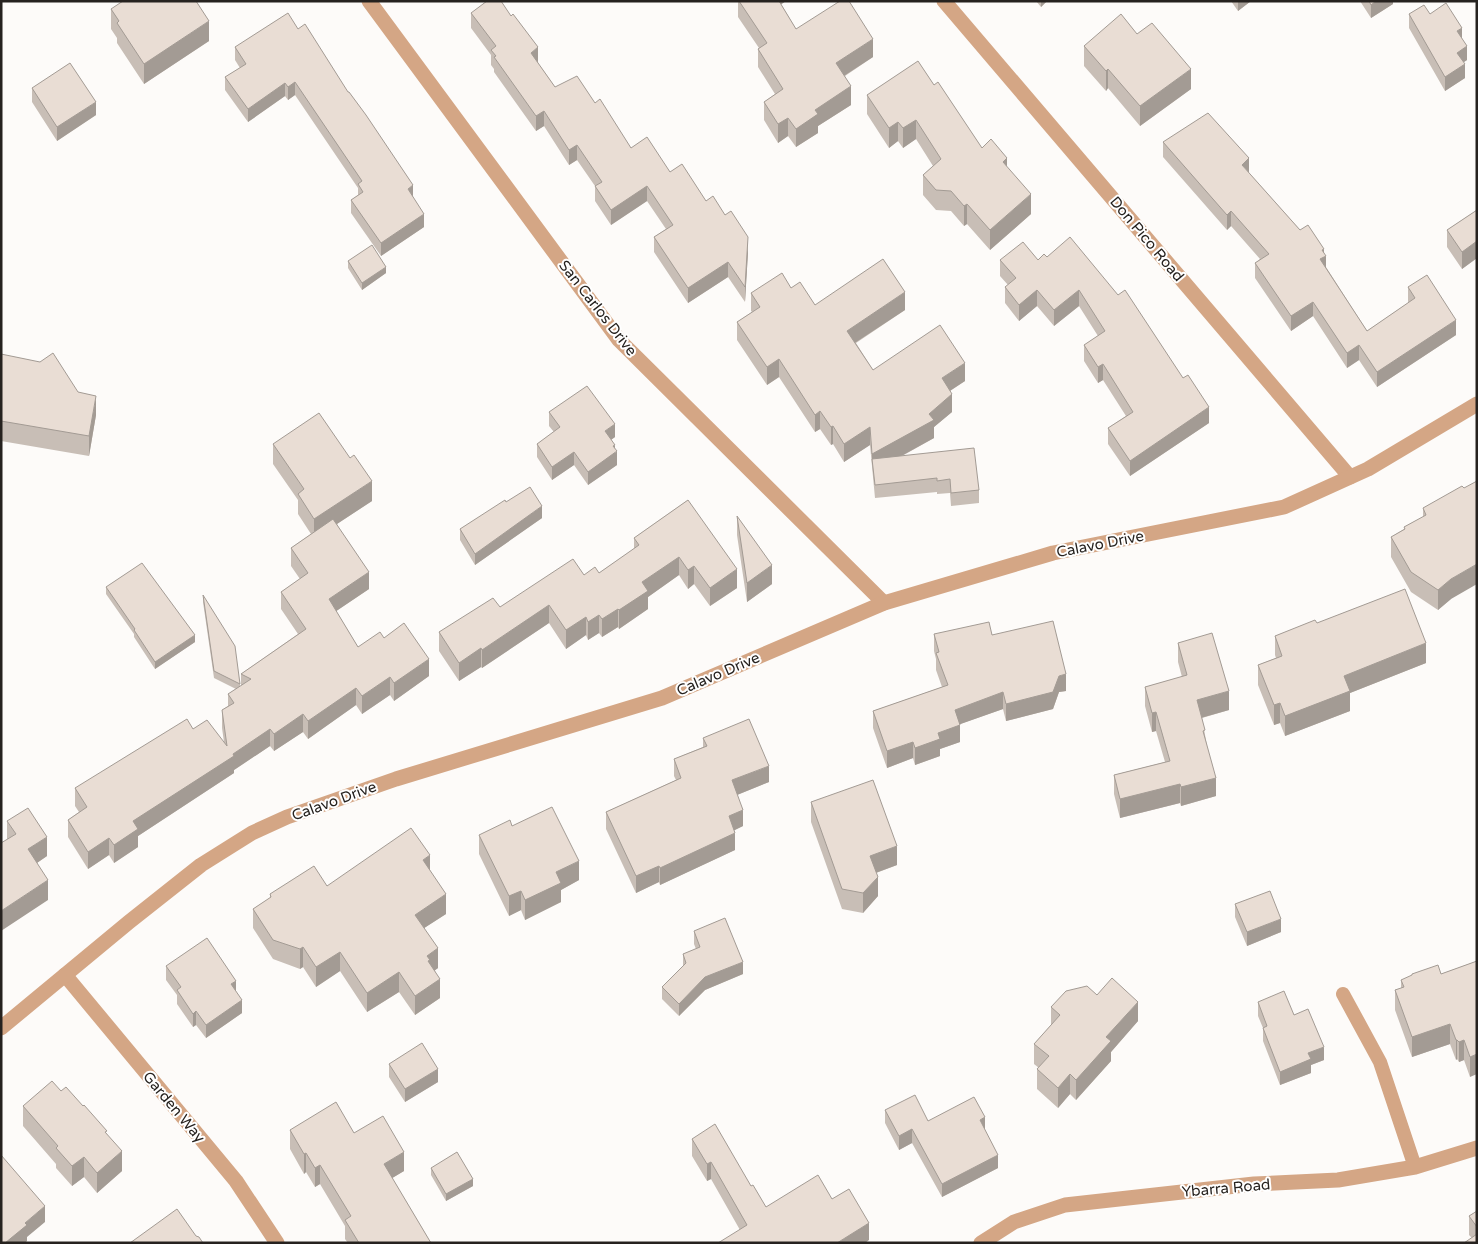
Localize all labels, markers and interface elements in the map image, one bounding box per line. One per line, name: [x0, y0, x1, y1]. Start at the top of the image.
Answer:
street label: Don Pico Road: [1106, 193, 1188, 285]
street label: San Carlos Drive: [555, 257, 641, 359]
street label: Calavo Drive: [1055, 527, 1145, 561]
street label: Calavo Drive: [674, 648, 762, 700]
street label: Calavo Drive: [289, 777, 379, 825]
street label: Garden Way: [139, 1068, 209, 1146]
street label: Ybarra Road: [1181, 1175, 1271, 1201]

